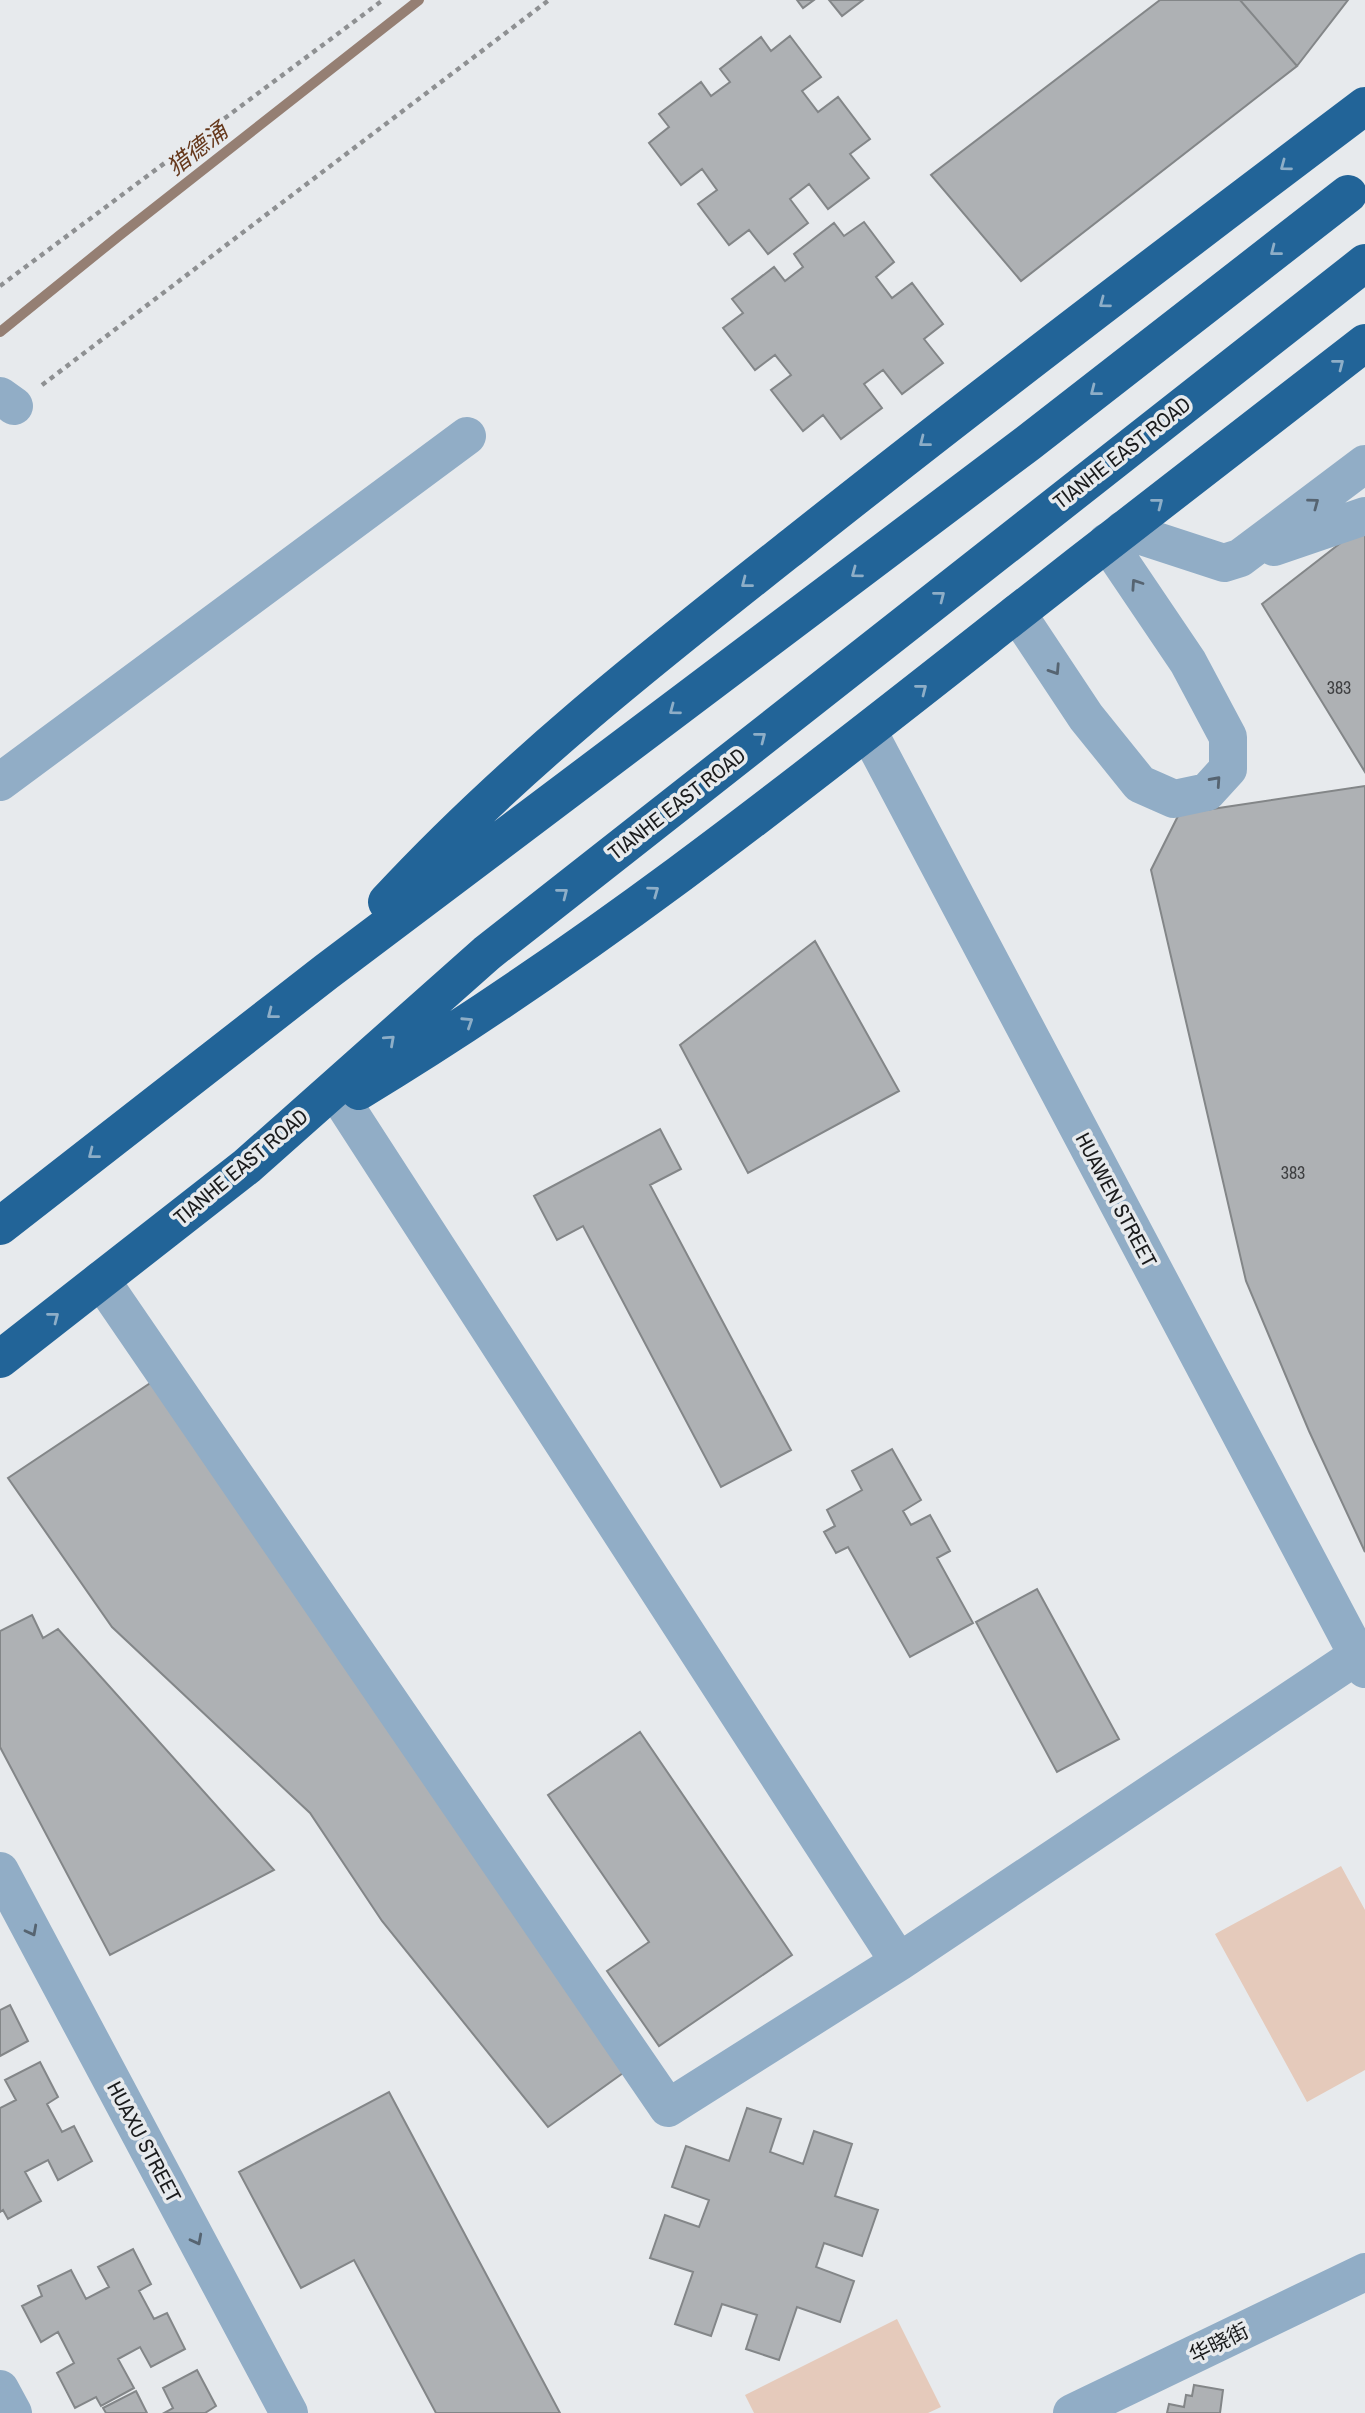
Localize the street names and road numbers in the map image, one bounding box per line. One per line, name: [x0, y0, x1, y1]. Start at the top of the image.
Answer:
street label: TIANHE EAST ROAD: [1047, 390, 1196, 515]
street label: TIANHE EAST ROAD: [602, 741, 751, 866]
street label: TIANHE EAST ROAD: [167, 1102, 314, 1231]
street label: HUAWEN STREET: [1069, 1127, 1164, 1273]
street label: HUAXU STREET: [100, 2076, 189, 2208]
street label: 华晓街: [1184, 2316, 1253, 2369]

